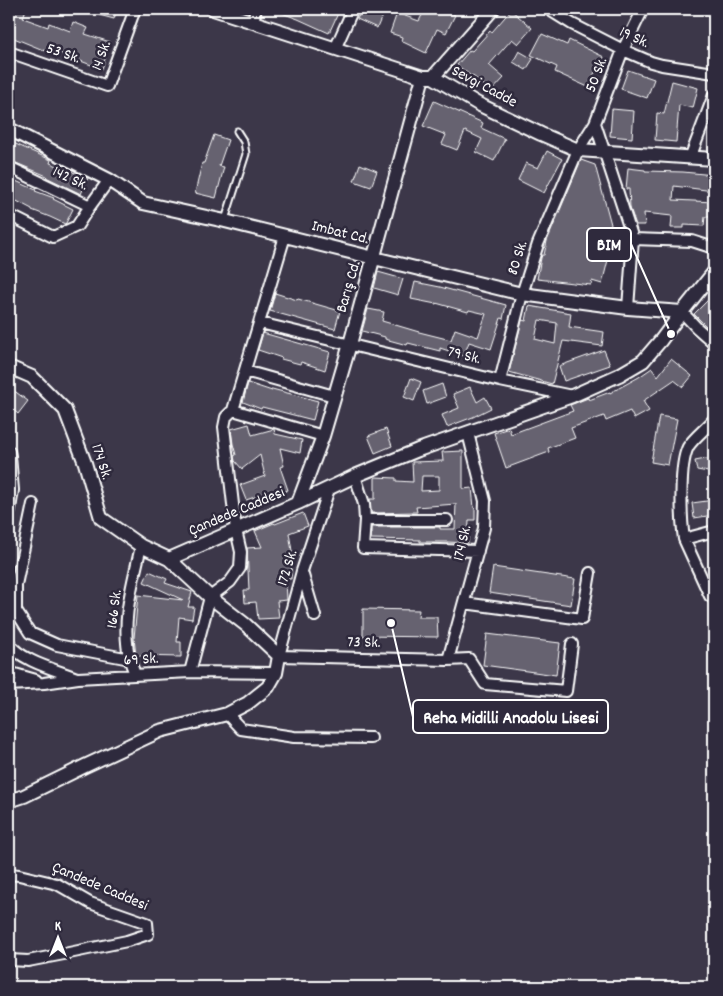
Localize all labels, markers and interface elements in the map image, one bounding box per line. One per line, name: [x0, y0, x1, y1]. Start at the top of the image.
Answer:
street label: 19 Sk.: [615, 21, 653, 55]
street label: 53 Sk.: [43, 38, 83, 70]
street label: 14 Sk.: [86, 38, 118, 74]
street label: 50 Sk.: [580, 54, 614, 96]
street label: Sevgi Cadde: [447, 60, 521, 114]
street label: 142 Sk.: [48, 161, 92, 197]
street label: Imbat Cd.: [309, 215, 371, 251]
callout: BIM: [587, 228, 631, 261]
text: BIM: [597, 234, 621, 259]
street label: 80 Sk.: [502, 238, 534, 278]
street label: Barış Cd.: [331, 259, 367, 315]
street label: 79 Sk.: [445, 341, 483, 371]
street label: 174 Sk.: [84, 441, 118, 483]
street label: Çandede Caddesi: [185, 481, 289, 543]
street label: 174 Sk.: [448, 523, 478, 563]
street label: 172 Sk.: [272, 547, 304, 589]
street label: 166 Sk.: [101, 588, 129, 630]
street label: 73 Sk.: [347, 631, 381, 655]
street label: 69 Sk.: [123, 648, 159, 672]
callout: Reha Midilli Anadolu Lisesi: [413, 700, 608, 733]
text: Reha Midilli Anadolu Lisesi: [423, 707, 599, 732]
street label: Çandede Caddesi: [48, 856, 152, 918]
north arrow: [32, 914, 82, 964]
text: K: [55, 917, 62, 937]

